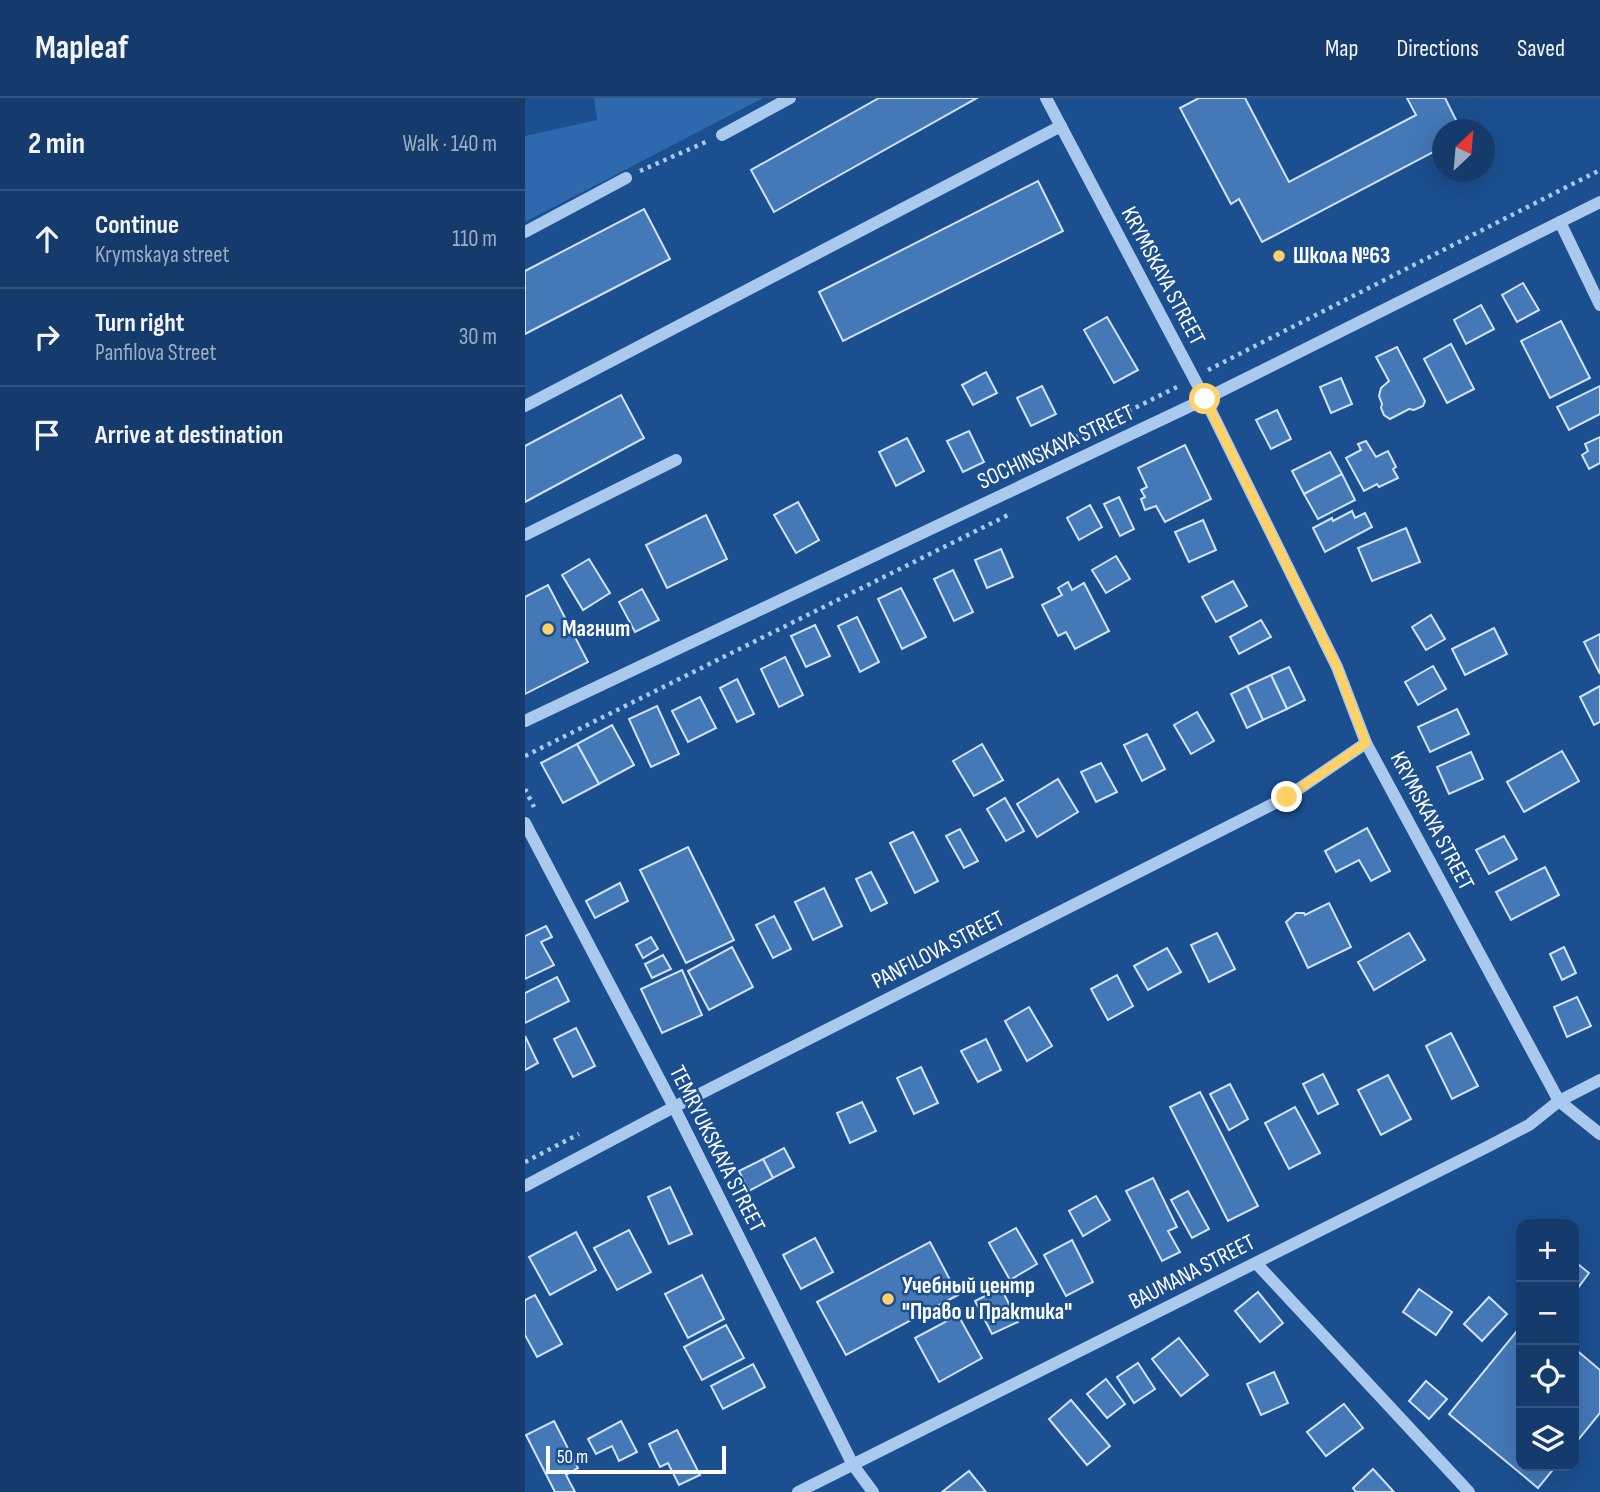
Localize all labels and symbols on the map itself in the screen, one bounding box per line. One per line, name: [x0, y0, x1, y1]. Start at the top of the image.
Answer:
north arrow: [1432, 119, 1495, 182]
street label: KRYMSKAYA STREET: [1115, 202, 1211, 350]
place label: Школа №63: [1293, 242, 1390, 270]
marker: Школа №63: [1271, 248, 1287, 264]
route start: [1189, 383, 1220, 414]
street label: SOCHINSKAYA STREET: [973, 398, 1139, 496]
place label: Магнит: [562, 615, 630, 643]
marker: Магнит: [540, 621, 556, 637]
street label: KRYMSKAYA STREET: [1384, 747, 1480, 895]
route end: [1271, 781, 1302, 812]
street label: PANFILOVA STREET: [867, 905, 1009, 995]
street label: TEMRYUKSKAYA STREET: [663, 1061, 771, 1237]
street label: BAUMANA STREET: [1124, 1228, 1260, 1316]
place label: Учебный центр "Право и Практика": [902, 1272, 1072, 1326]
marker: Учебный центр "Право и Практика": [880, 1291, 896, 1307]
scale bar: [546, 1443, 726, 1475]

